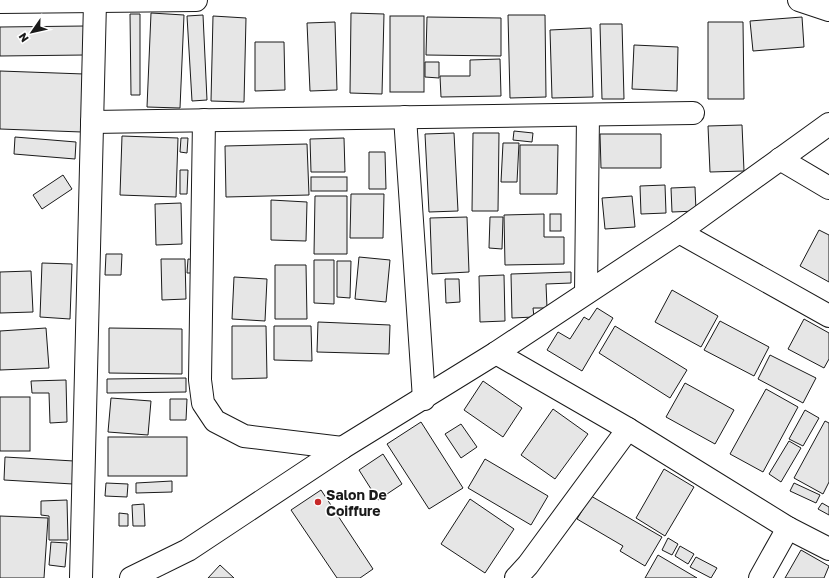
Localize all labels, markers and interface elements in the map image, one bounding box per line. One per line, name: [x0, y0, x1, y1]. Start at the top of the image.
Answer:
north arrow: [12, 12, 52, 52]
text: N: [16, 31, 31, 45]
place label: Salon De Coiffure: [326, 486, 387, 519]
marker: Salon De Coiffure: [313, 497, 323, 507]

